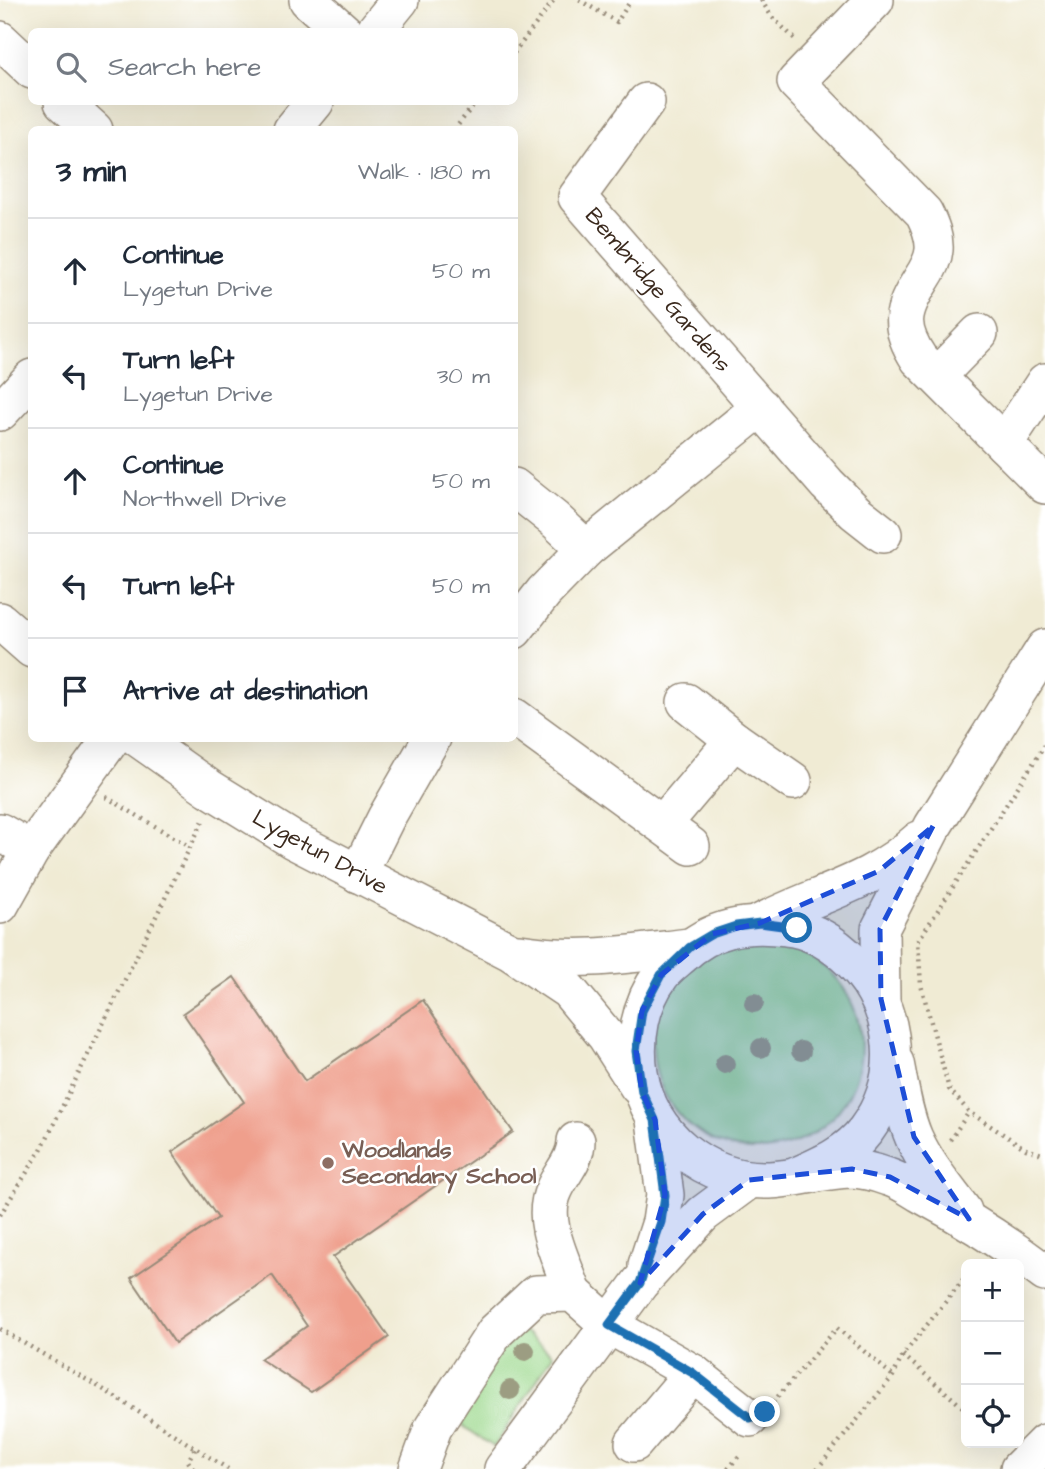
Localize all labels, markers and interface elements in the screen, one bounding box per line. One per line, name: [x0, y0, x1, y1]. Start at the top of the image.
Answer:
search box: [28, 28, 518, 105]
icon: search: [52, 48, 90, 86]
text: Search here: [108, 49, 261, 85]
text: 3 min: [56, 151, 126, 193]
text: Walk · 180 m: [358, 156, 490, 188]
street label: Bembridge Gardens: [577, 201, 739, 380]
text: Continue: [123, 237, 224, 273]
icon: ahead: [56, 252, 94, 290]
text: 50 m: [432, 255, 490, 287]
text: Lygetun Drive: [123, 273, 273, 305]
text: Turn left: [123, 342, 234, 378]
icon: left: [56, 357, 94, 395]
text: 30 m: [437, 360, 490, 392]
text: Lygetun Drive: [123, 378, 273, 410]
text: Continue: [123, 447, 224, 483]
icon: ahead: [56, 462, 94, 500]
text: 50 m: [432, 465, 490, 497]
text: Northwell Drive: [123, 483, 287, 515]
icon: left: [56, 567, 94, 605]
text: Turn left: [123, 568, 234, 604]
text: 50 m: [432, 570, 490, 602]
icon: arrive: [56, 672, 94, 710]
text: Arrive at destination: [123, 673, 368, 709]
street label: Lygetun Drive: [246, 802, 393, 903]
route start: [781, 912, 812, 943]
place label: Woodlands Secondary School: [341, 1134, 537, 1194]
marker: Woodlands Secondary School: [320, 1155, 336, 1171]
map controls: [961, 1259, 1024, 1448]
button: +: [961, 1259, 1024, 1322]
button: −: [961, 1322, 1024, 1385]
button: locate: [961, 1385, 1024, 1448]
route end: [749, 1396, 780, 1427]

